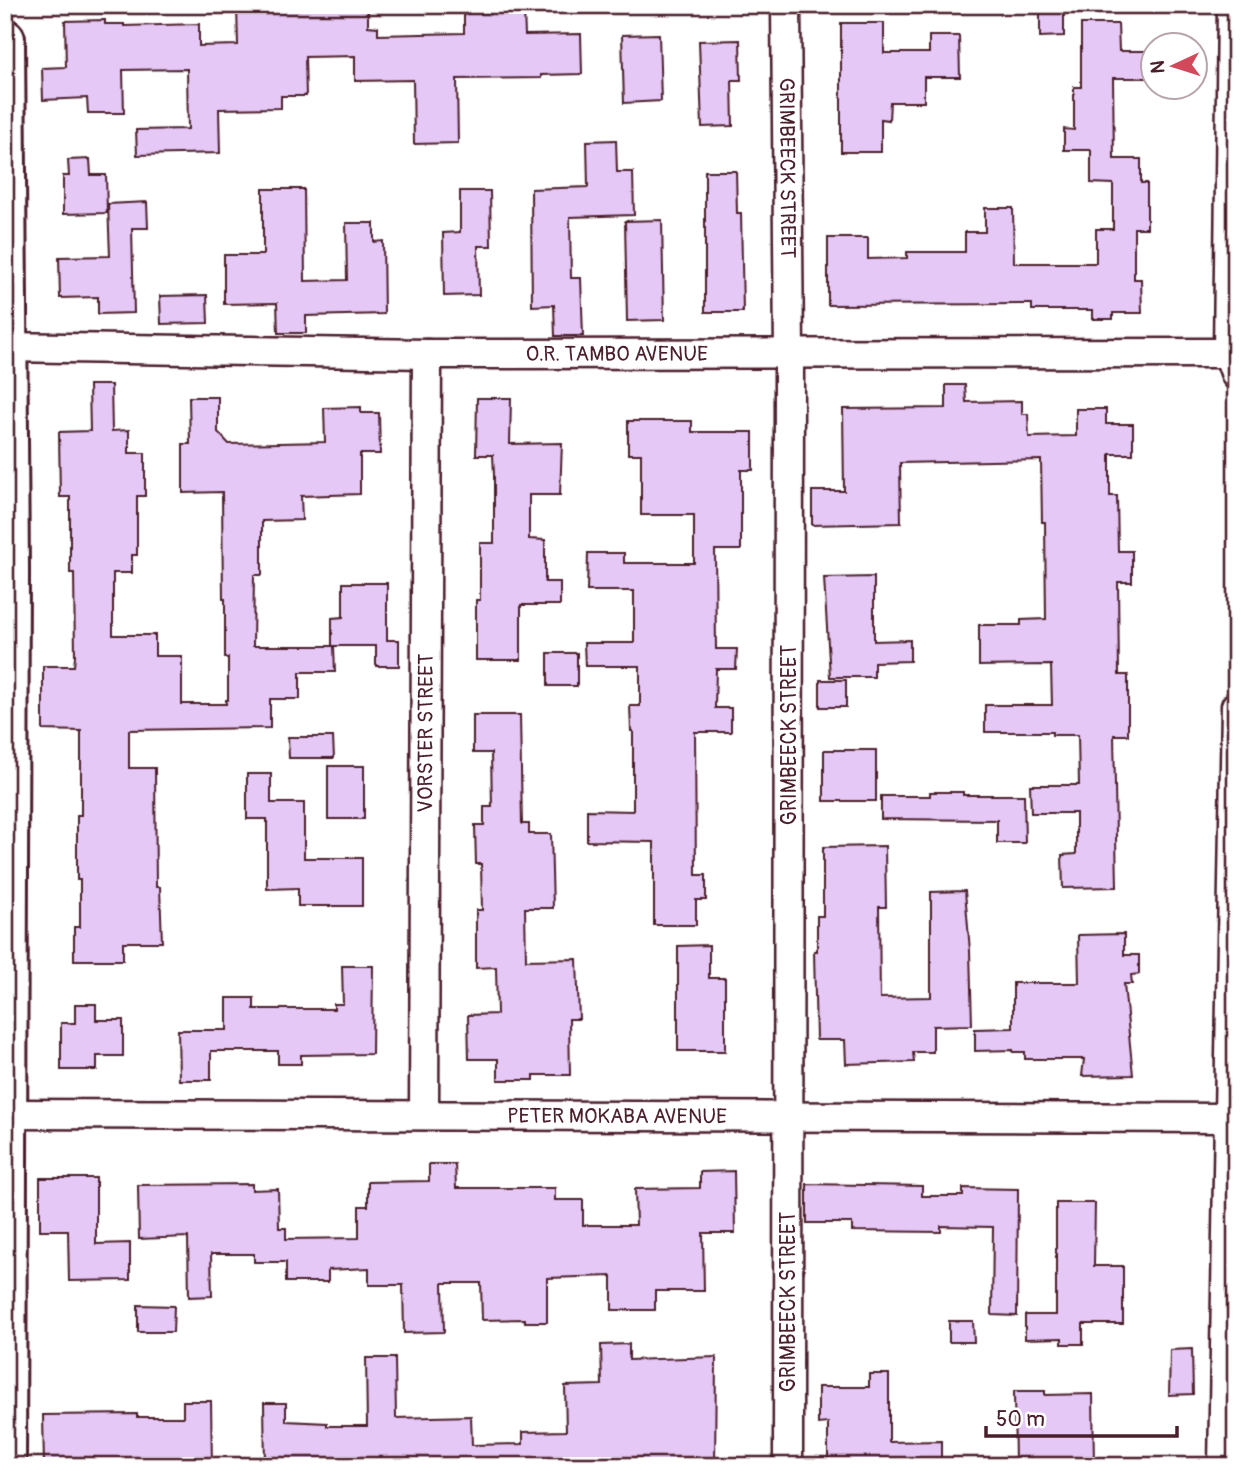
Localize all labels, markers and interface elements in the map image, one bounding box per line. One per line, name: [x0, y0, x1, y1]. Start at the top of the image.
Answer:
north arrow: [1140, 32, 1210, 102]
text: N: [1146, 60, 1170, 74]
street label: GRIMBEECK STREET: [773, 78, 802, 259]
street label: O.R. TAMBO AVENUE: [526, 340, 708, 367]
street label: GRIMBEECK STREET: [776, 644, 803, 825]
street label: VORSTER STREET: [412, 653, 439, 813]
street label: PETER MOKABA AVENUE: [507, 1102, 727, 1130]
street label: GRIMBEECK STREET: [775, 1211, 802, 1392]
scale bar: [986, 1394, 1176, 1438]
text: 50 m: [996, 1406, 1045, 1433]

